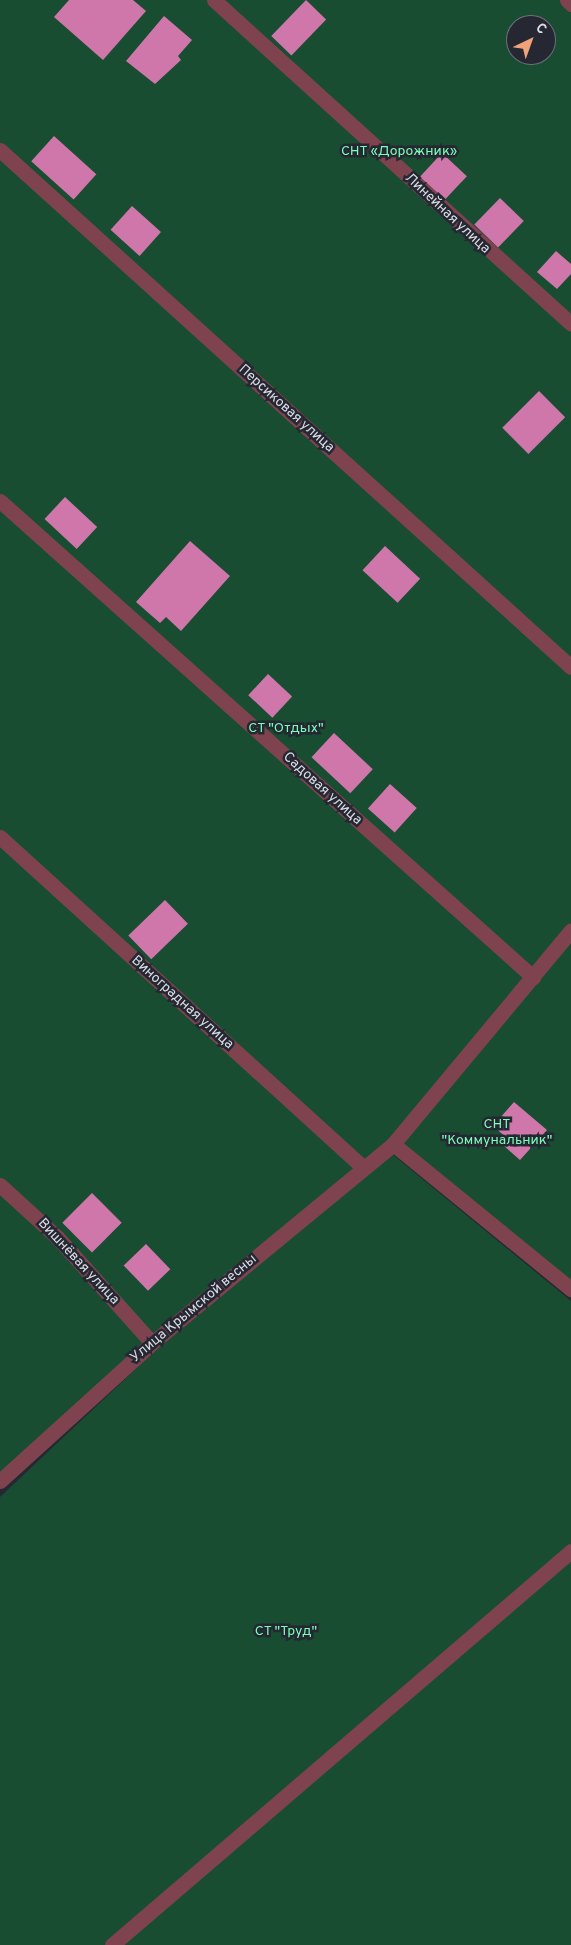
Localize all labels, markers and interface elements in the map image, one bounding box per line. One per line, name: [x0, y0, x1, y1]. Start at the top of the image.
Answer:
north arrow: [506, 15, 556, 65]
text: С: [532, 20, 550, 39]
park label: СНТ «Дорожник»: [341, 144, 457, 160]
street label: Линейная улица: [401, 170, 493, 258]
street label: Персиковая улица: [235, 362, 337, 456]
park label: СТ "Отдых": [248, 721, 324, 737]
street label: Садовая улица: [279, 749, 365, 829]
street label: Виноградная улица: [127, 953, 237, 1053]
park label: СНТ "Коммунальник": [441, 1117, 553, 1150]
street label: Вишнёвая улица: [34, 1215, 122, 1309]
street label: Улица Крымской весны: [128, 1251, 260, 1367]
park label: СТ "Труд": [255, 1624, 317, 1640]

